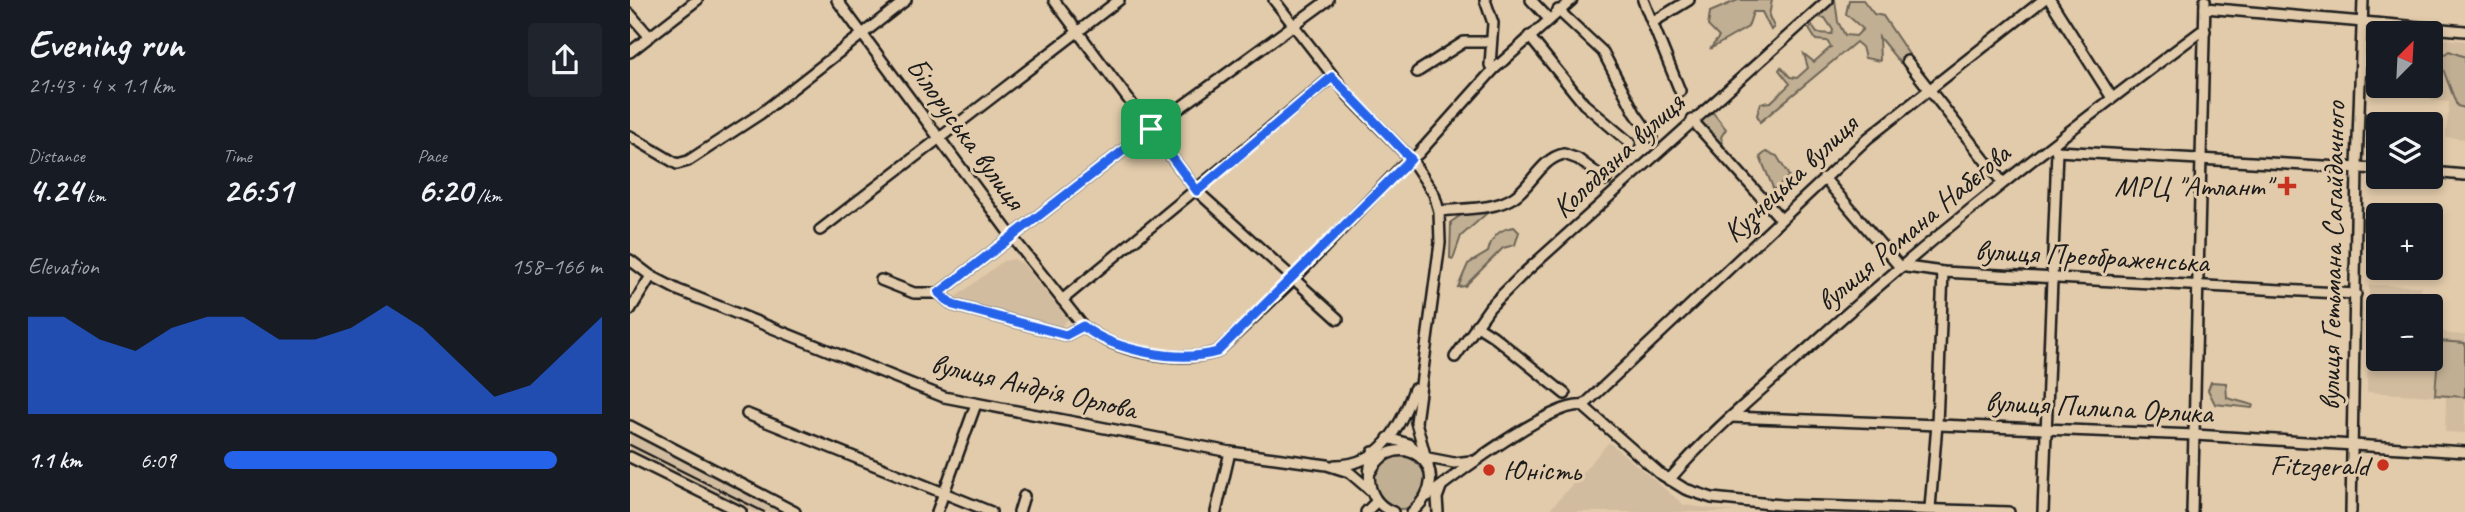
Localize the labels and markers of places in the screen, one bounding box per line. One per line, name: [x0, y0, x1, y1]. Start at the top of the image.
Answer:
pin: [1121, 99, 1181, 159]
place label: МРЦ "Атлант": [2114, 167, 2277, 205]
marker: МРЦ "Атлант": [2277, 176, 2297, 196]
place label: Fitzgerald: [2270, 446, 2373, 484]
place label: Юність: [1503, 451, 1583, 489]
marker: Fitzgerald: [2375, 457, 2391, 473]
marker: Юність: [1481, 462, 1497, 478]

